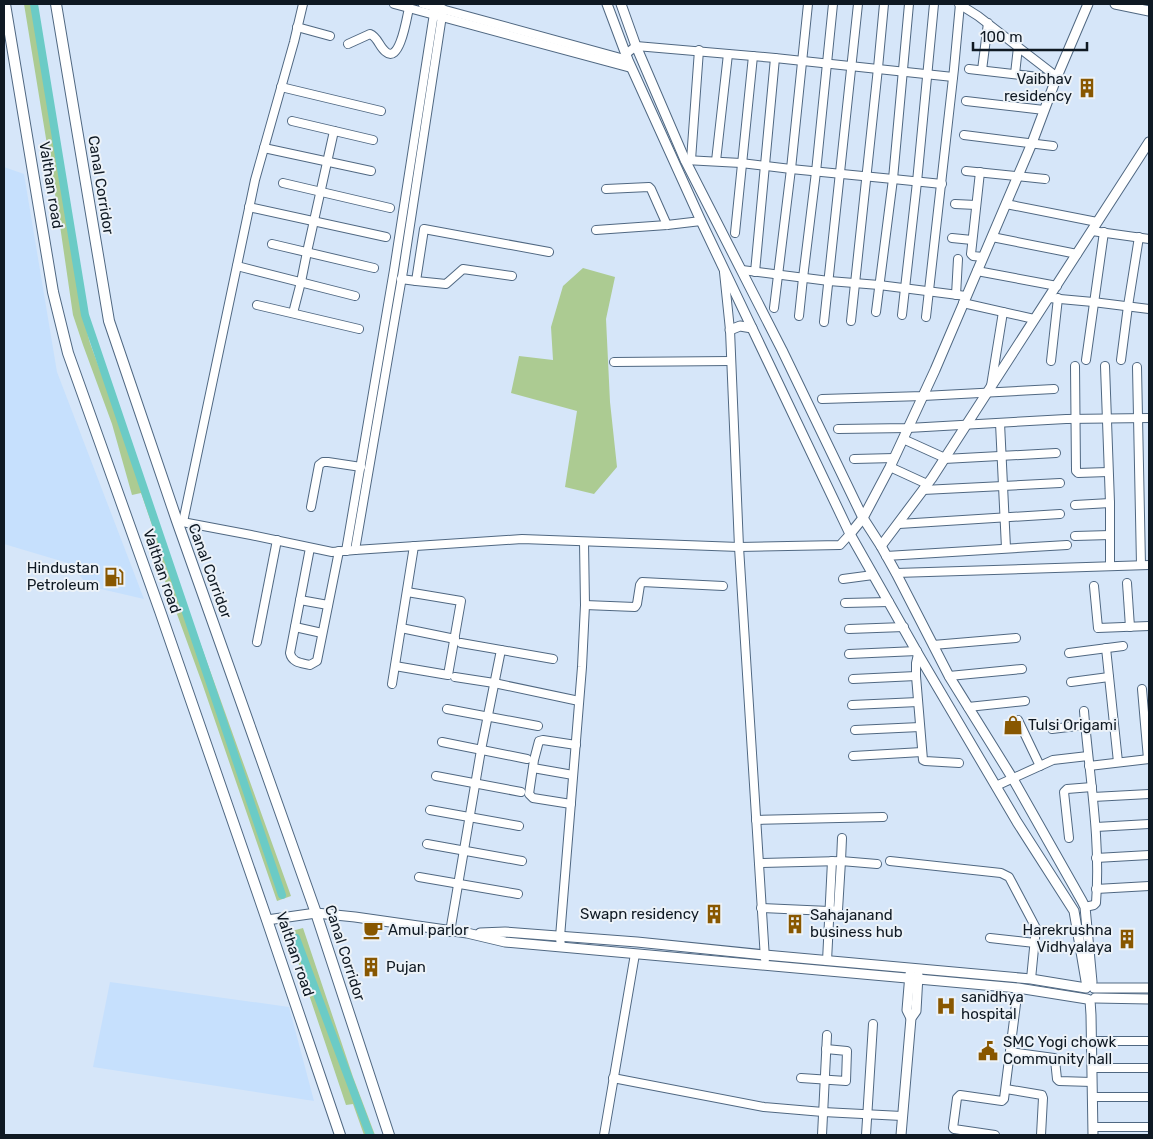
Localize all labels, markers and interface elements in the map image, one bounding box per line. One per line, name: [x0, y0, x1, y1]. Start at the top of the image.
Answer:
scale bar: [973, 20, 1087, 52]
text: 100 m: [980, 28, 1022, 46]
place label: Vaibhav residency: [1004, 70, 1072, 105]
building icon: Vaibhav residency: [1076, 77, 1098, 99]
street label: Canal Corridor: [84, 134, 118, 236]
street label: Valthan road: [35, 140, 67, 230]
street label: Canal Corridor: [184, 521, 236, 621]
street label: Valthan road: [139, 526, 185, 616]
place label: Hindustan Petroleum: [27, 559, 99, 594]
fuel station icon: Hindustan Petroleum: [103, 566, 125, 588]
shop icon: Tulsi Origami: [1002, 714, 1024, 736]
place label: Tulsi Origami: [1028, 716, 1117, 734]
street label: Canal Corridor: [321, 903, 369, 1004]
building icon: Swapn residency: [703, 903, 725, 925]
place label: Swapn residency: [580, 905, 699, 923]
place label: Sahajanand business hub: [810, 906, 903, 941]
street label: Valthan road: [272, 909, 318, 999]
building icon: Sahajanand business hub: [784, 913, 806, 935]
cafe icon: Amul parlor: [362, 919, 384, 941]
place label: Amul parlor: [388, 921, 469, 939]
place label: Harekrushna Vidhyalaya: [1022, 921, 1112, 956]
building icon: Harekrushna Vidhyalaya: [1116, 928, 1138, 950]
building icon: Pujan: [360, 956, 382, 978]
place label: Pujan: [386, 958, 426, 976]
place label: sanidhya hospital: [961, 988, 1024, 1023]
hospital icon: sanidhya hospital: [935, 995, 957, 1017]
place label: SMC Yogi chowk Community hall: [1003, 1033, 1117, 1068]
public building icon: SMC Yogi chowk Community hall: [977, 1040, 999, 1062]

